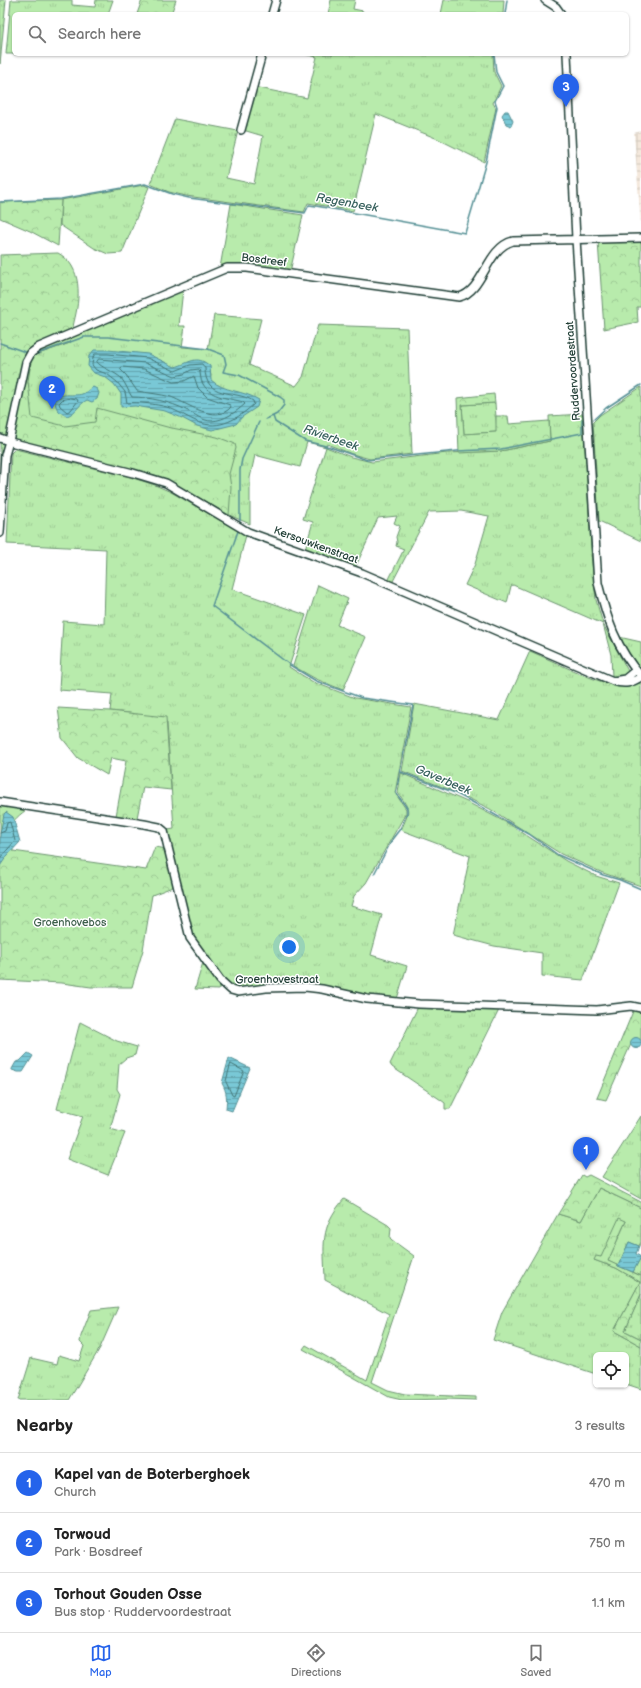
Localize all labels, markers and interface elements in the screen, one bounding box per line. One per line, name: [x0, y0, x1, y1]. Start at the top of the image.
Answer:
search box: [12, 12, 629, 56]
icon: search: [26, 23, 48, 45]
text: Search here: [58, 25, 141, 44]
pin: 3: [553, 74, 579, 107]
water label: Regenbeek: [315, 190, 380, 216]
street label: Bosdreef: [241, 251, 288, 269]
street label: Ruddervoordestraat: [563, 320, 583, 421]
pin: 2: [39, 376, 65, 409]
water label: Rivierbeek: [302, 422, 361, 455]
street label: Kersouwkenstraat: [272, 524, 361, 567]
water label: Gaverbeek: [413, 762, 474, 799]
park label: Groenhovebos: [34, 916, 107, 929]
your location: [279, 937, 299, 957]
street label: Groenhovestraat: [235, 973, 319, 986]
pin: 1: [573, 1137, 599, 1170]
map controls: [593, 1352, 629, 1388]
button: locate: [593, 1352, 629, 1388]
text: Nearby: [16, 1416, 73, 1436]
text: 3 results: [574, 1418, 625, 1434]
text: Kapel van de Boterberghoek: [54, 1465, 250, 1484]
text: 1: [26, 1475, 32, 1491]
text: 470 m: [589, 1475, 625, 1491]
text: Church: [54, 1484, 96, 1500]
text: Torwoud: [54, 1525, 111, 1544]
text: 2: [25, 1535, 33, 1551]
text: 750 m: [589, 1535, 625, 1551]
text: Park · Bosdreef: [54, 1544, 143, 1560]
text: Torhout Gouden Osse: [54, 1585, 202, 1604]
text: 3: [25, 1595, 33, 1611]
text: 1.1 km: [592, 1595, 625, 1611]
text: Bus stop · Ruddervoordestraat: [54, 1604, 231, 1620]
tab: Map: [90, 1642, 112, 1679]
tab: Directions: [291, 1642, 341, 1679]
tab: Saved: [521, 1642, 551, 1679]

